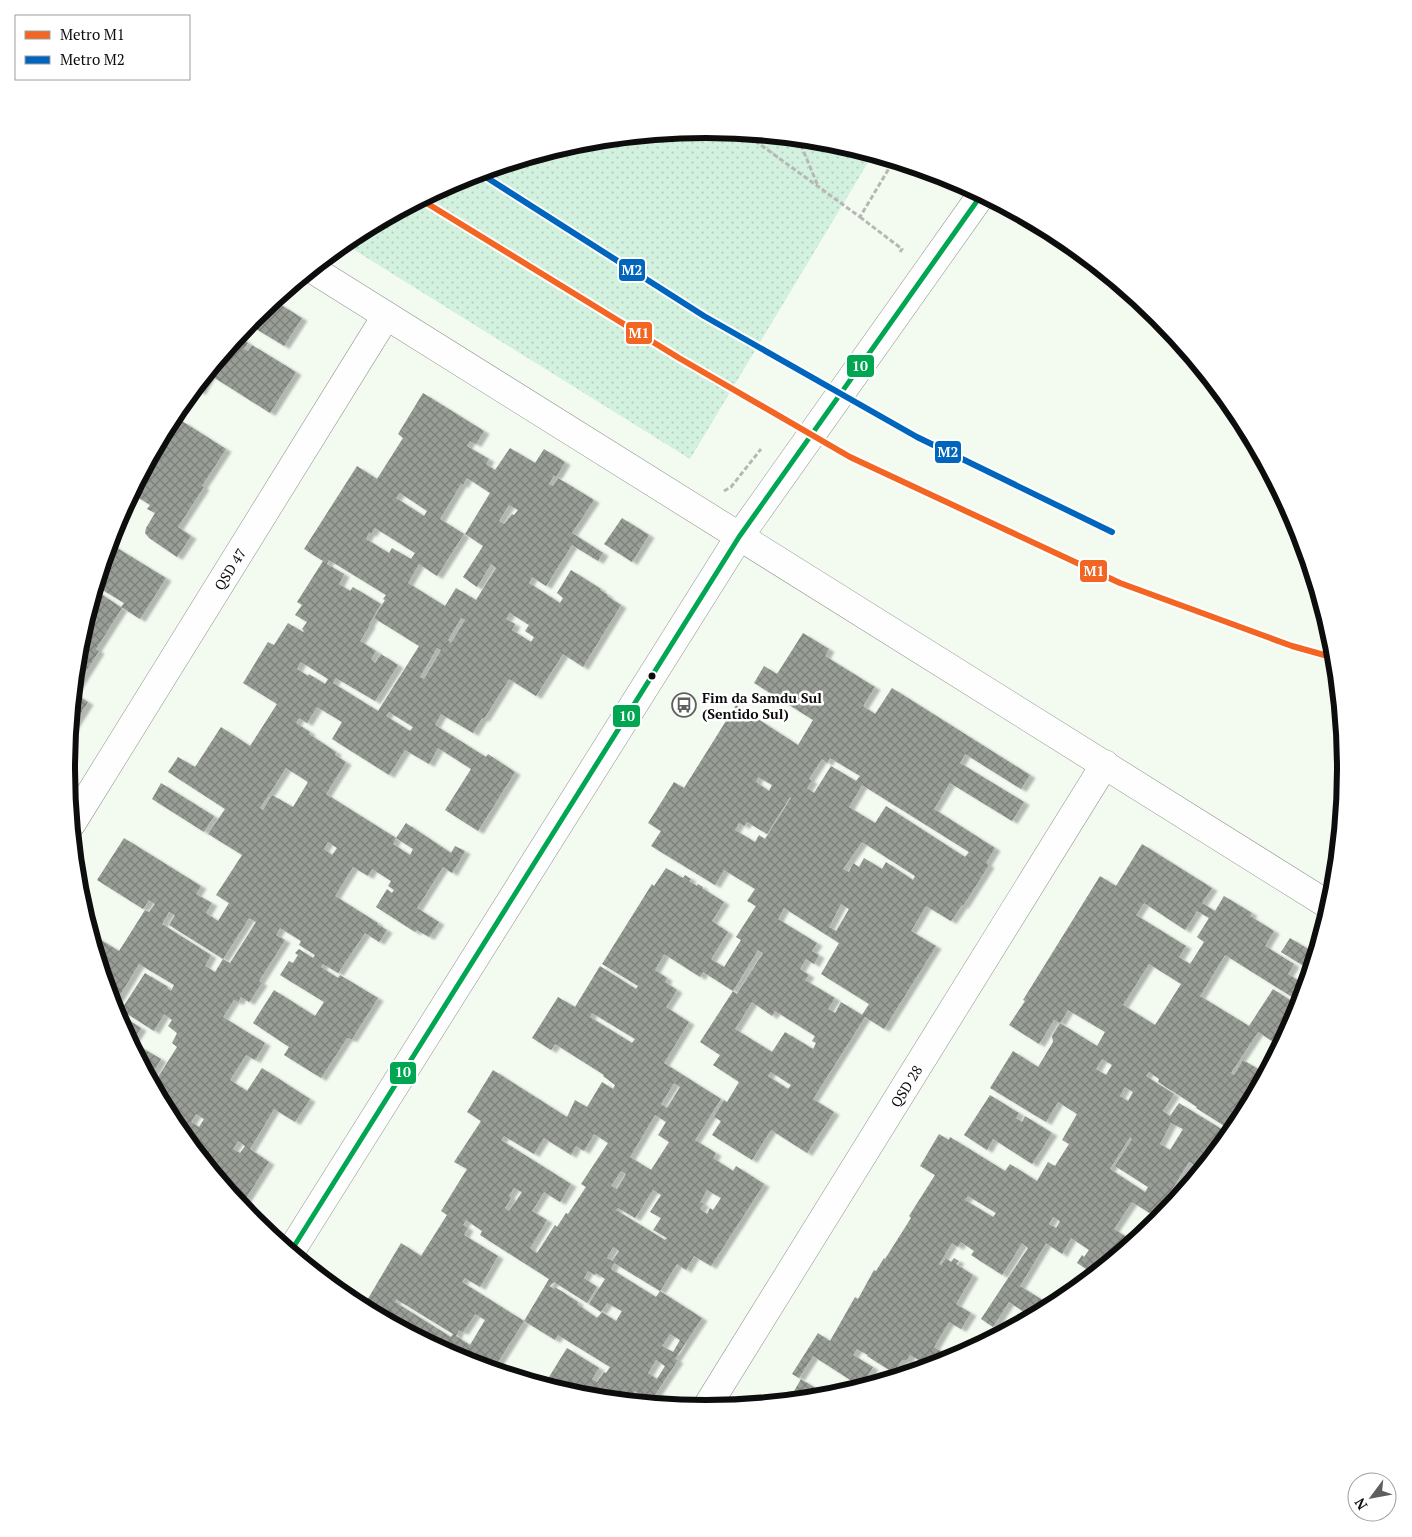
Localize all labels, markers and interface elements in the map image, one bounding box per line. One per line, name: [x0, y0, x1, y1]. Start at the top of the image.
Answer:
legend: [15, 15, 190, 80]
text: Metro M1: [60, 24, 125, 44]
text: Metro M2: [60, 49, 125, 69]
line badge: M2: [618, 258, 646, 282]
text: M2: [622, 260, 643, 279]
line badge: M1: [625, 321, 653, 345]
text: M1: [629, 323, 649, 342]
line badge: 10: [846, 354, 875, 378]
text: 10: [852, 356, 868, 375]
line badge: M2: [934, 440, 962, 464]
text: M2: [938, 442, 959, 461]
street label: QSD 47: [209, 544, 250, 593]
line badge: M1: [1079, 559, 1108, 583]
text: M1: [1084, 561, 1104, 580]
unlabelled marker: [647, 671, 657, 681]
place label: Fim da Samdu Sul (Sentido Sul): [702, 688, 822, 723]
bus stop icon: Fim da Samdu Sul (Sentido Sul): [671, 692, 697, 718]
line badge: 10: [612, 704, 641, 728]
text: 10: [619, 706, 635, 725]
line badge: 10: [389, 1061, 417, 1085]
street label: QSD 28: [885, 1061, 926, 1110]
text: 10: [395, 1062, 411, 1081]
north arrow: [1347, 1472, 1397, 1522]
text: N: [1349, 1494, 1371, 1514]

